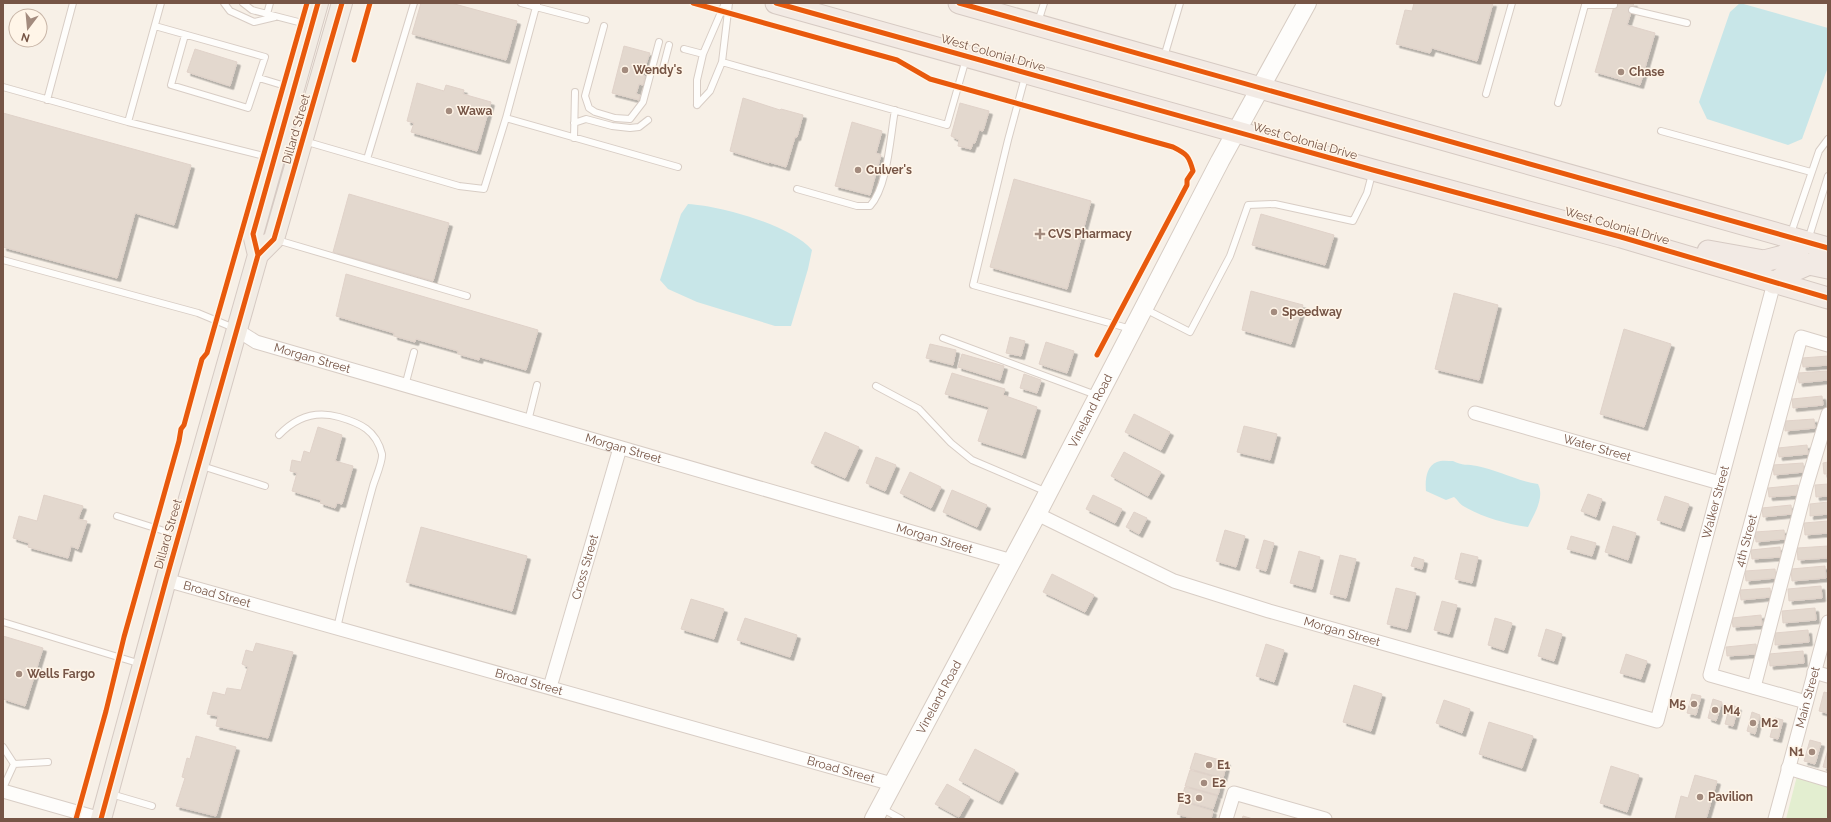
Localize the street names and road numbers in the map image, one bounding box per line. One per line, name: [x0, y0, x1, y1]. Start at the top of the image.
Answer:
street label: West Colonial Drive: [939, 31, 1047, 75]
street label: Dillard Street: [279, 92, 313, 166]
street label: West Colonial Drive: [1251, 119, 1359, 163]
street label: West Colonial Drive: [1563, 204, 1671, 248]
street label: Morgan Street: [272, 341, 352, 376]
street label: Vineland Road: [1066, 372, 1115, 450]
street label: Morgan Street: [584, 431, 663, 466]
street label: Water Street: [1562, 432, 1633, 464]
street label: Walker Street: [1699, 464, 1732, 540]
street label: Dillard Street: [151, 497, 185, 571]
street label: 4th Street: [1732, 513, 1760, 568]
street label: Morgan Street: [895, 521, 975, 556]
street label: Cross Street: [569, 533, 601, 601]
street label: Broad Street: [182, 578, 252, 610]
street label: Morgan Street: [1302, 614, 1382, 649]
street label: Vineland Road: [914, 658, 964, 736]
street label: Main Street: [1793, 665, 1823, 730]
street label: Broad Street: [494, 666, 564, 698]
street label: Broad Street: [805, 753, 876, 786]

